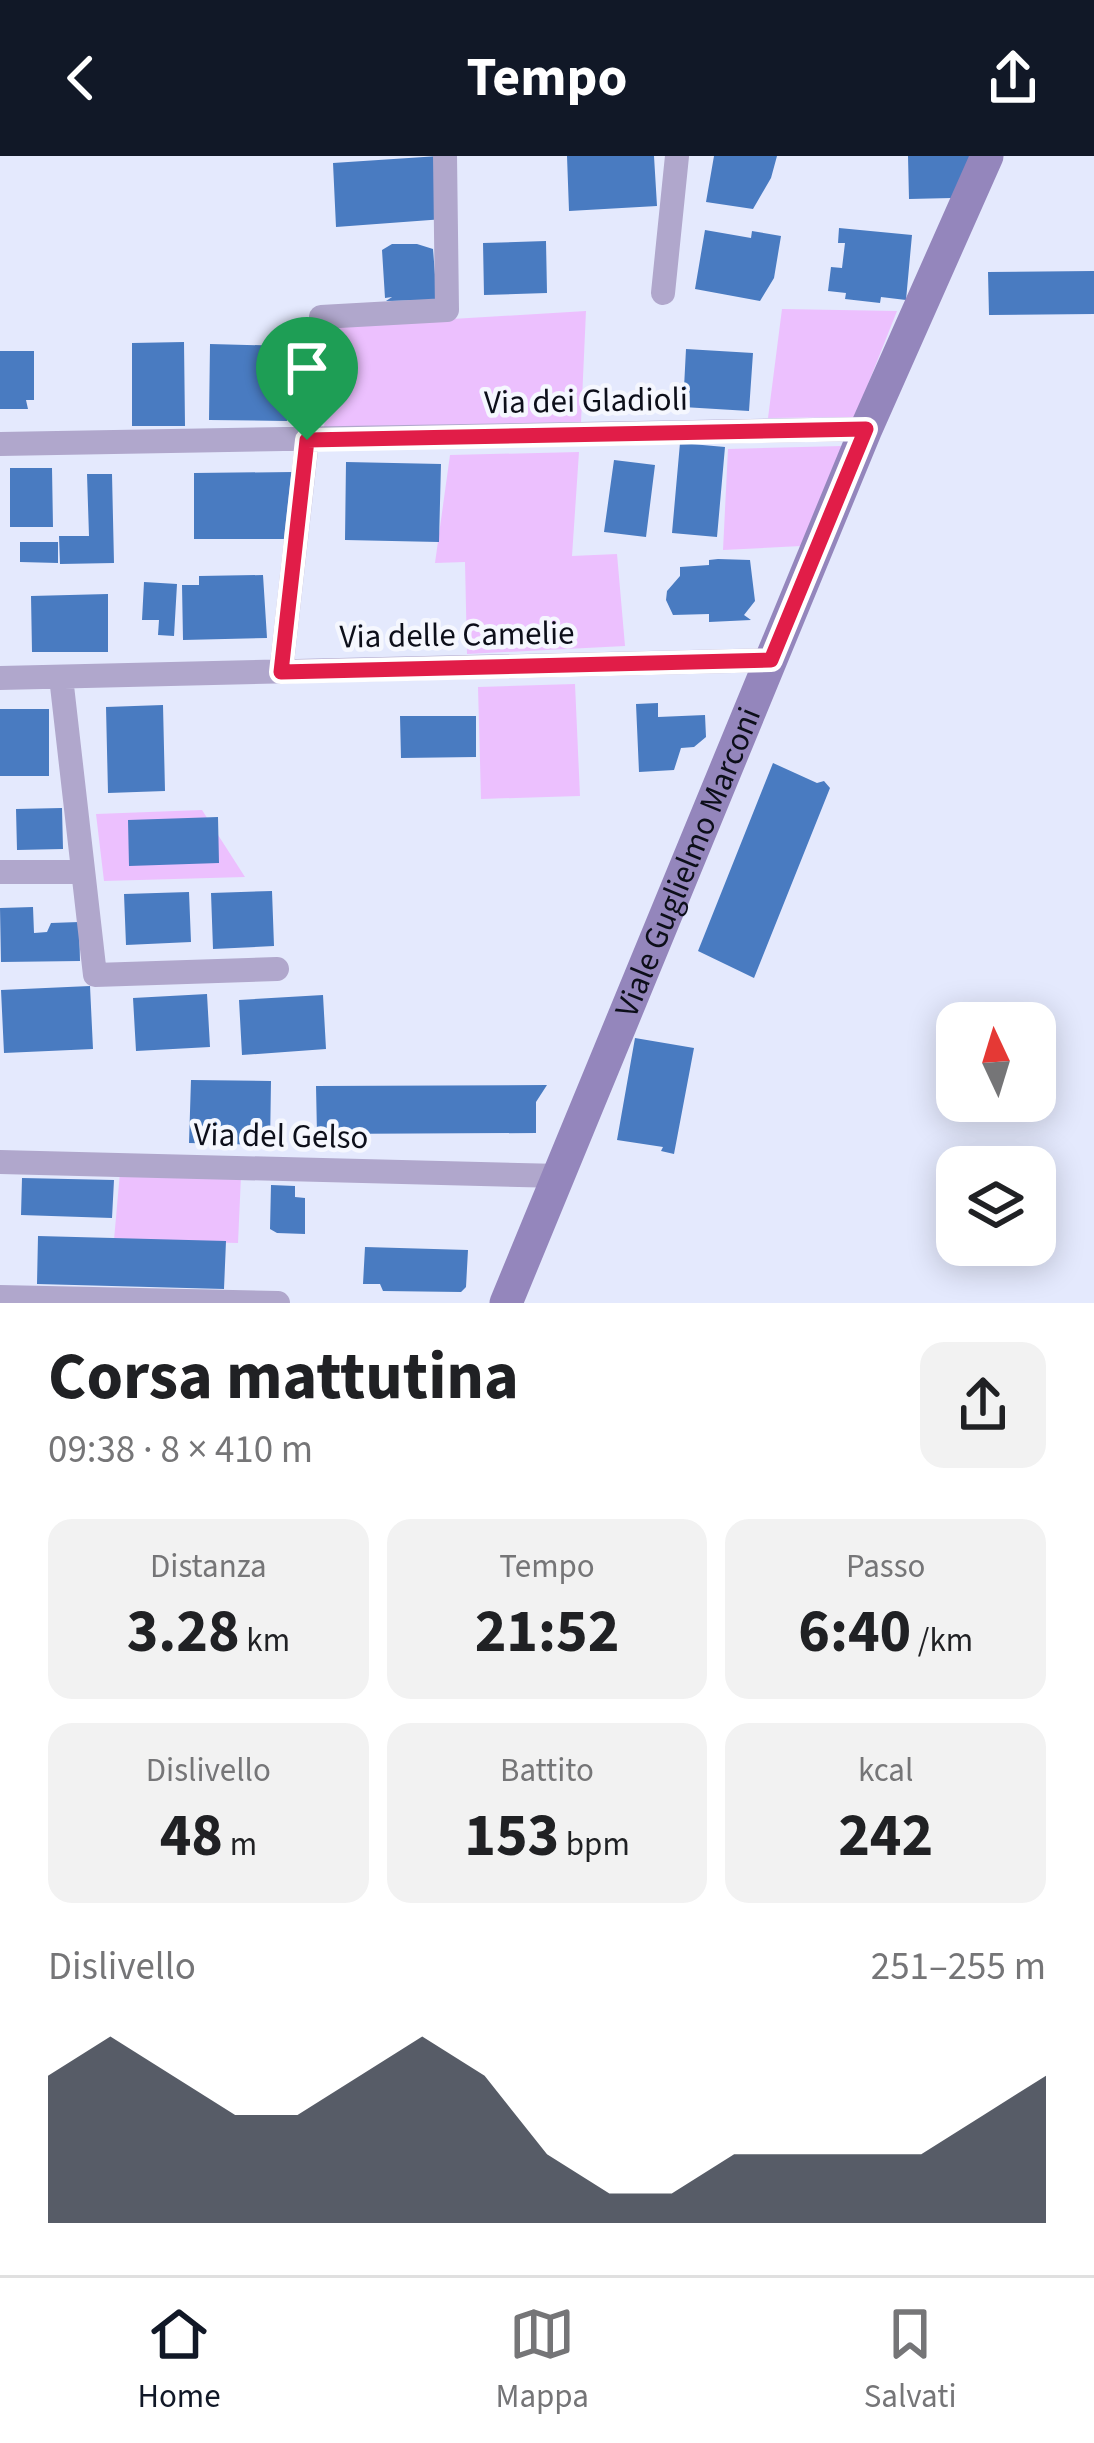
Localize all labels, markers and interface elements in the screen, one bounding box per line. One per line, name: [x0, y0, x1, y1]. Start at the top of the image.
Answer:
text: Tempo: [466, 40, 628, 117]
icon: back: [48, 45, 114, 111]
icon: share: [980, 45, 1046, 111]
pin: [256, 317, 358, 440]
icon: arrive: [274, 335, 340, 401]
street label: Via dei Gladioli: [484, 376, 688, 426]
street label: Via delle Camelie: [339, 609, 575, 661]
street label: Viale Guglielmo Marconi: [603, 700, 773, 1024]
north arrow: [936, 1002, 1056, 1122]
map controls: [936, 1002, 1056, 1266]
street label: Via del Gelso: [193, 1111, 369, 1161]
button: layers: [936, 1146, 1056, 1266]
text: Corsa mattutina: [48, 1330, 519, 1424]
button: share: [920, 1342, 1046, 1468]
text: 09:38 · 8 × 410 m: [48, 1422, 313, 1478]
text: Distanza: [150, 1543, 267, 1590]
text: Tempo: [499, 1543, 595, 1590]
text: Passo: [846, 1543, 925, 1590]
text: 3.28: [127, 1590, 240, 1675]
text: 21:52: [475, 1590, 619, 1675]
text: 6:40: [798, 1590, 911, 1675]
text: km: [240, 1617, 290, 1664]
text: /km: [911, 1617, 973, 1664]
text: Dislivello: [146, 1747, 271, 1794]
text: Battito: [500, 1747, 594, 1794]
text: kcal: [858, 1747, 913, 1794]
text: 48: [160, 1794, 223, 1879]
text: 153: [464, 1794, 559, 1879]
text: 242: [838, 1794, 933, 1879]
text: m: [223, 1821, 257, 1868]
text: bpm: [559, 1821, 630, 1868]
text: Dislivello: [48, 1939, 196, 1995]
text: 251–255 m: [871, 1939, 1046, 1995]
tab: Home: [137, 2301, 221, 2420]
tab: Mappa: [495, 2301, 589, 2420]
tab: Salvati: [864, 2301, 957, 2420]

